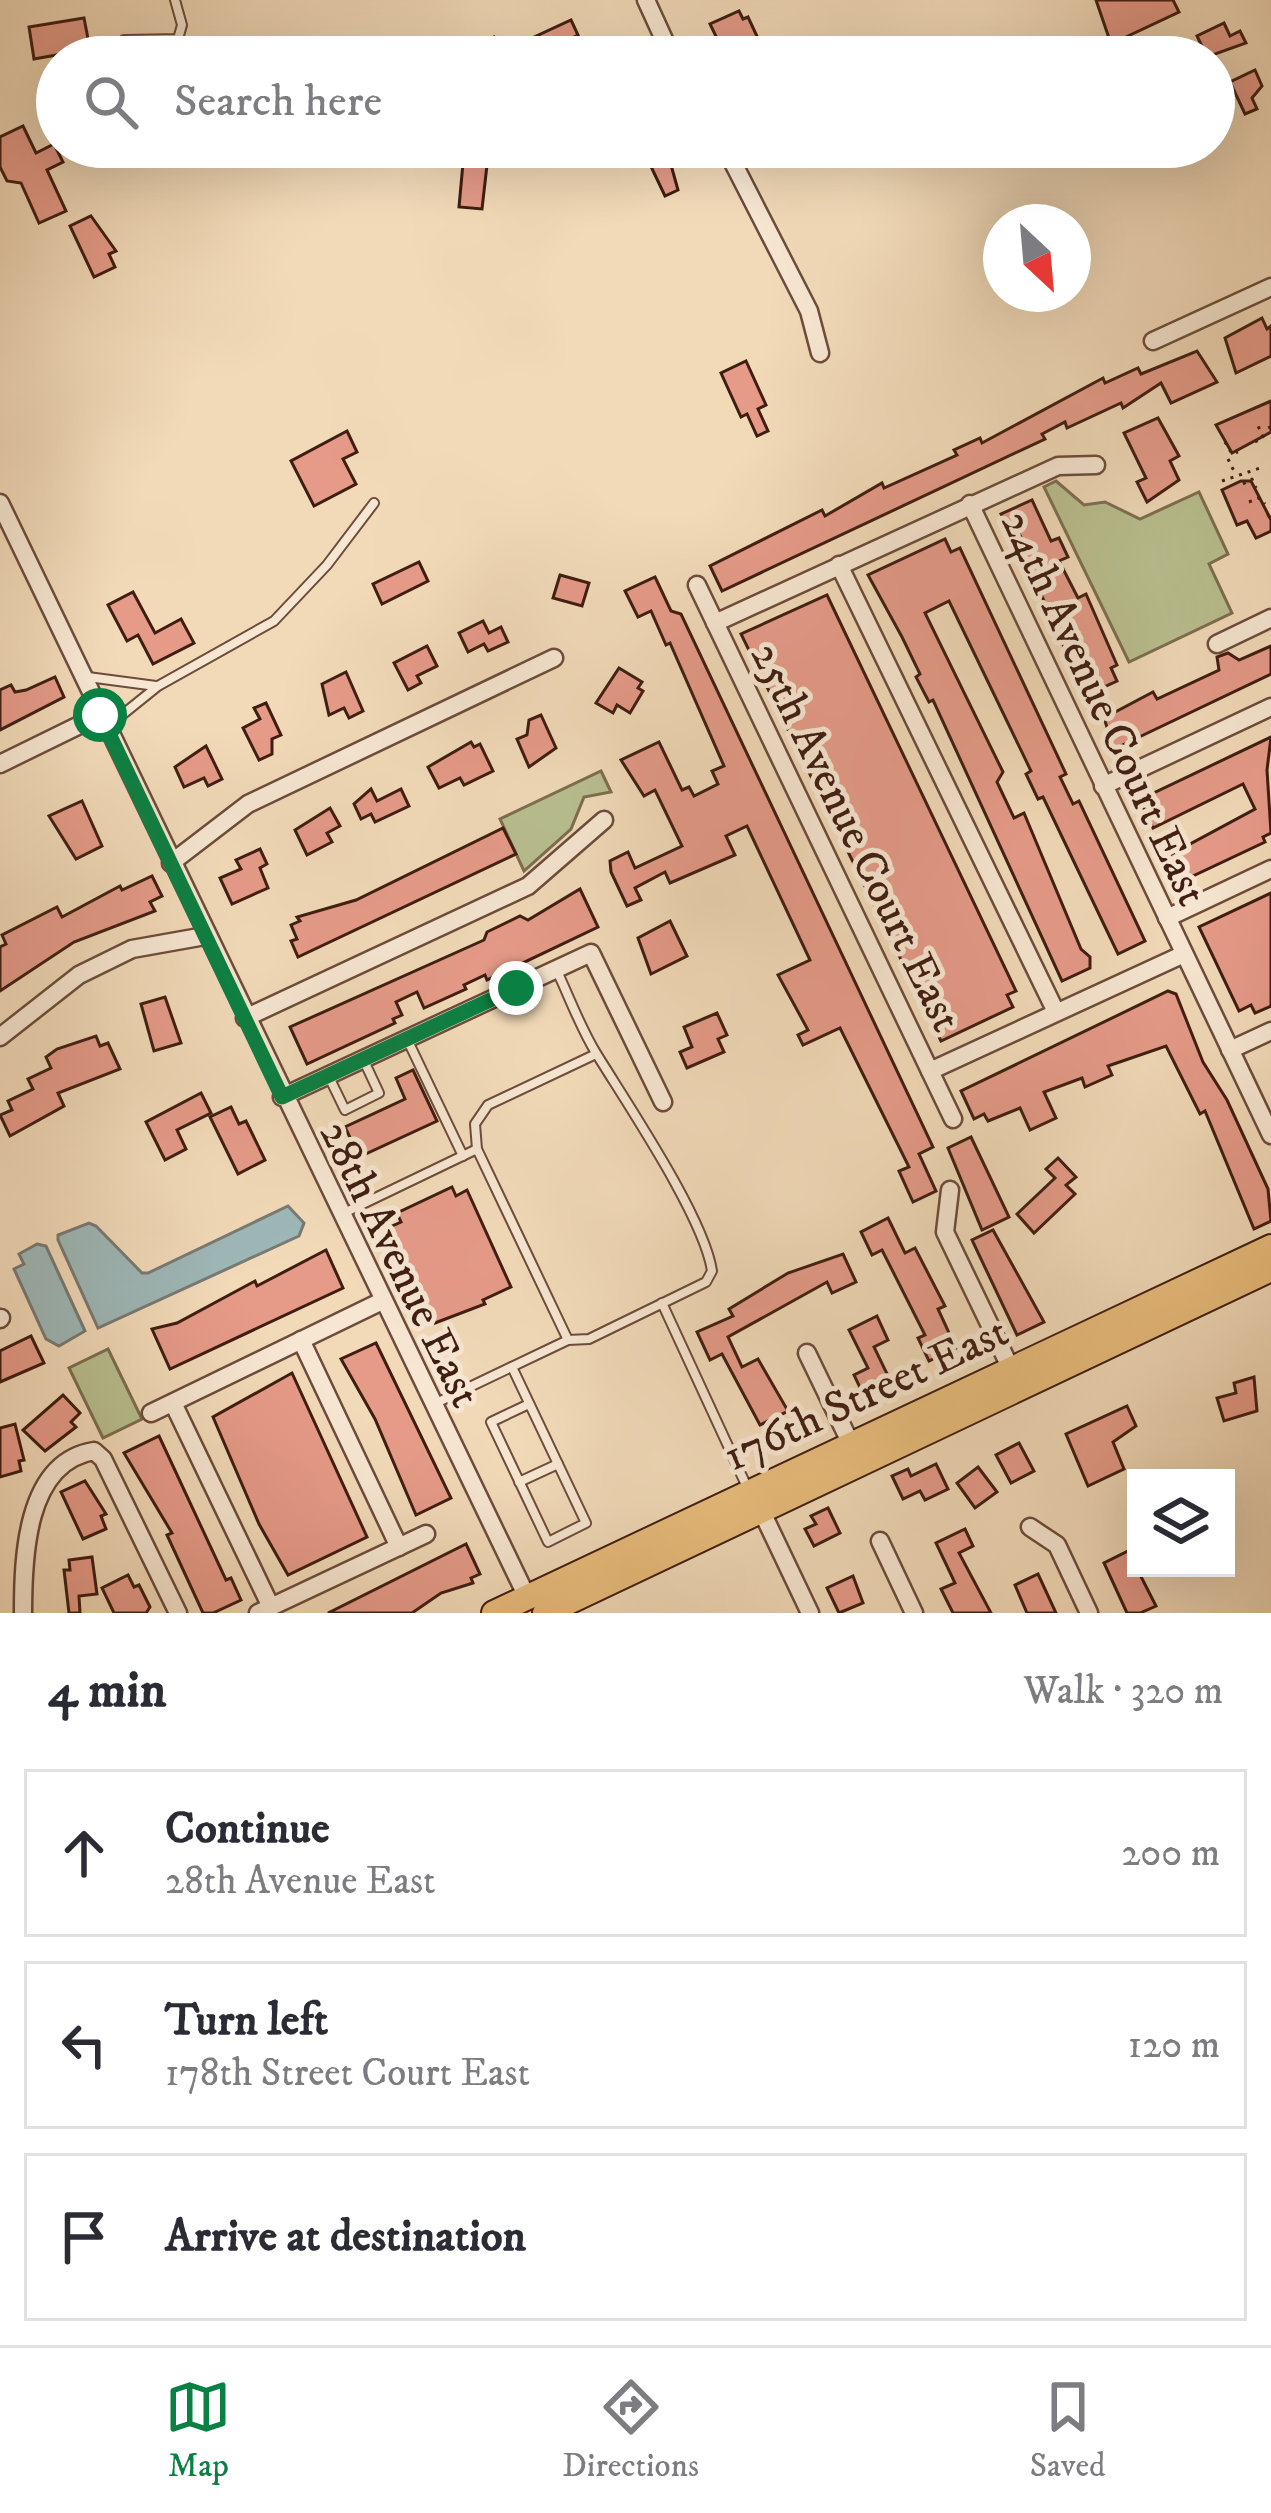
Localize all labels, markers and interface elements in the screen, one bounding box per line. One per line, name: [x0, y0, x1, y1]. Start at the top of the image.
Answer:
search box: [36, 36, 1235, 168]
icon: search: [78, 69, 144, 135]
text: Search here: [174, 74, 382, 130]
north arrow: [983, 204, 1091, 312]
street label: 24th Avenue Court East: [987, 502, 1219, 915]
street label: 25th Avenue Court East: [737, 634, 974, 1041]
route start: [73, 688, 127, 742]
route end: [489, 961, 543, 1015]
street label: 28th Avenue East: [306, 1112, 493, 1417]
street label: 176th Street East: [715, 1304, 1018, 1485]
map controls: [1127, 1469, 1235, 1577]
button: layers: [1127, 1469, 1235, 1577]
text: 4 min: [48, 1659, 166, 1723]
text: Walk · 320 m: [1024, 1667, 1223, 1716]
text: Continue: [165, 1801, 330, 1857]
icon: ahead: [51, 1820, 117, 1886]
text: 200 m: [1121, 1829, 1220, 1878]
text: 28th Avenue East: [165, 1857, 436, 1906]
text: Turn left: [165, 1993, 328, 2049]
icon: left: [51, 2012, 117, 2078]
text: 120 m: [1128, 2021, 1220, 2070]
text: 178th Street Court East: [165, 2049, 530, 2098]
icon: arrive: [51, 2204, 117, 2270]
text: Arrive at destination: [165, 2209, 526, 2265]
tab: Map: [165, 2374, 231, 2487]
tab: Directions: [562, 2374, 699, 2487]
tab: Saved: [1030, 2374, 1106, 2487]

